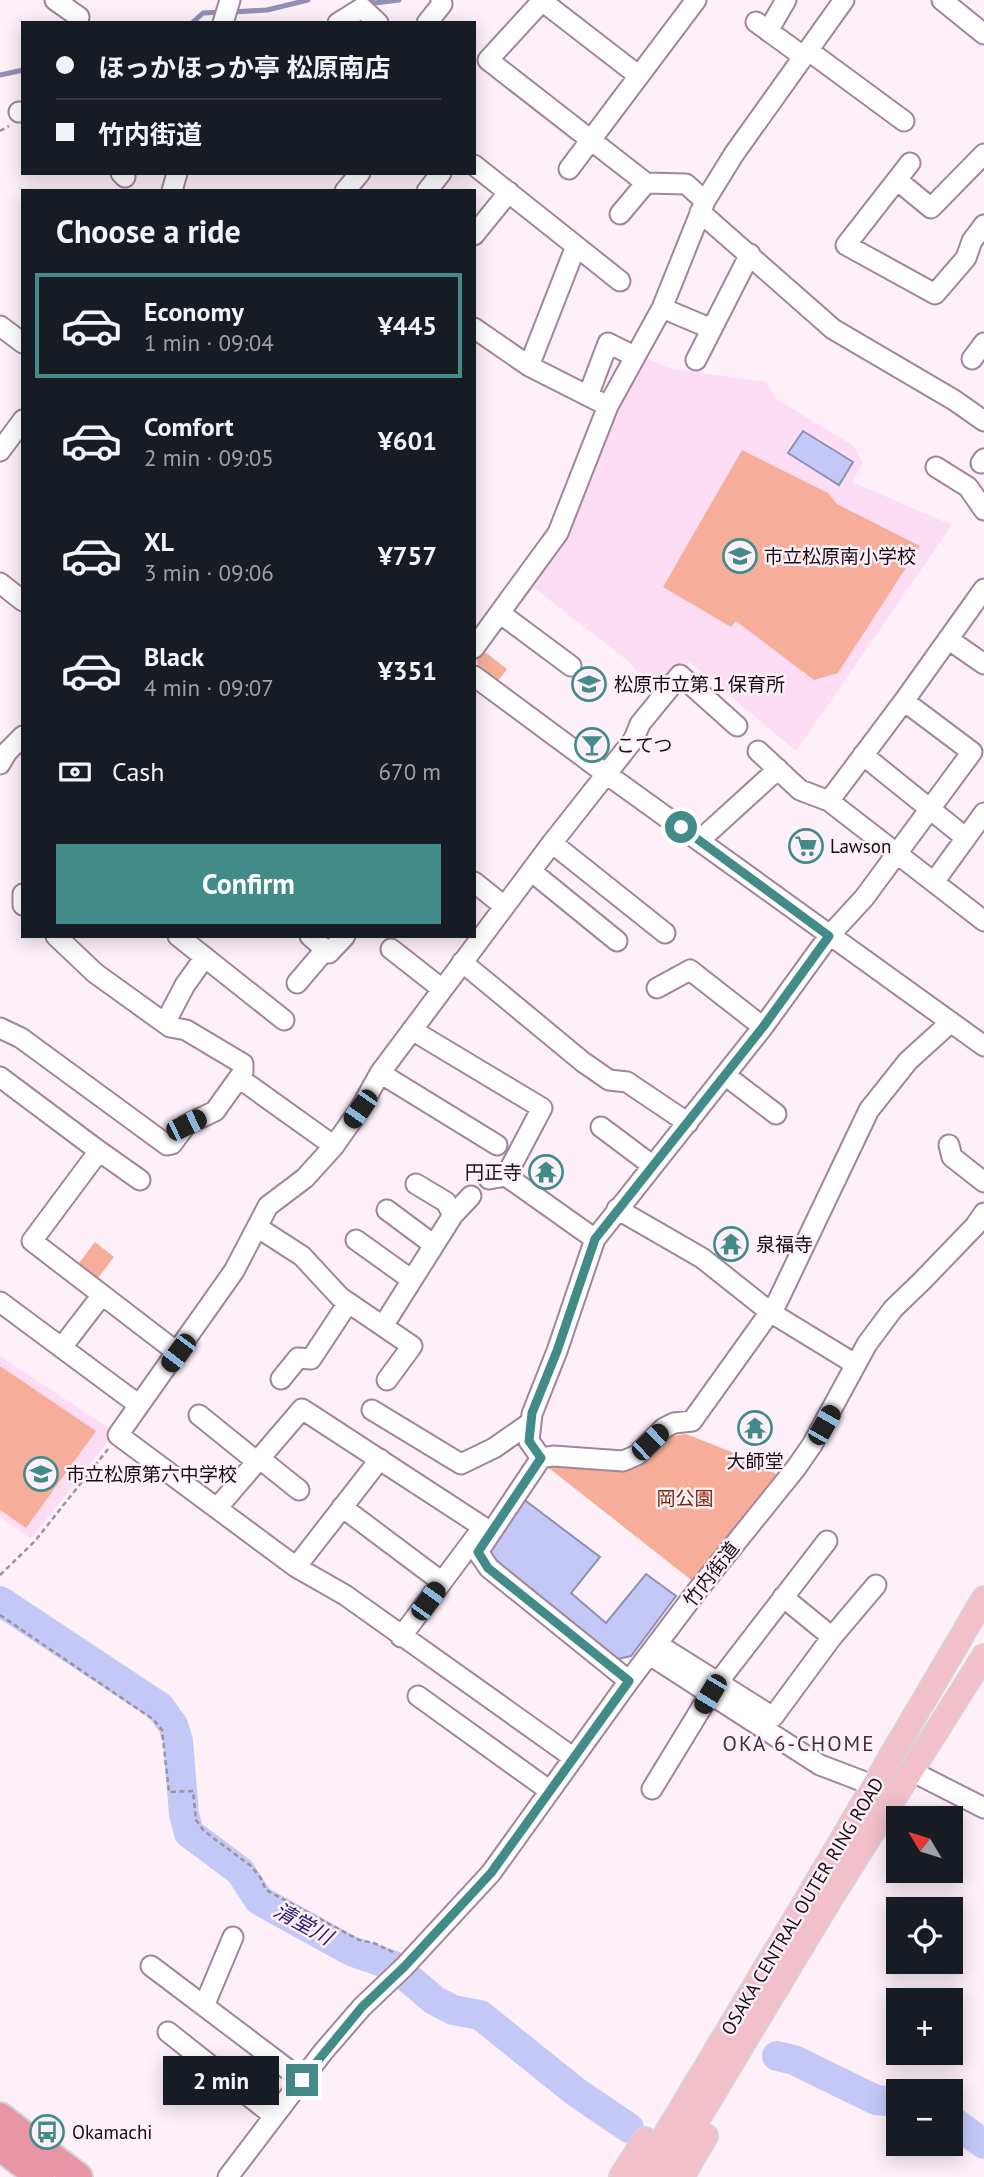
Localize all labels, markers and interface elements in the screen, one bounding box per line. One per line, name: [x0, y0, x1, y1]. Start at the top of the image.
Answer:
text: ほっかほっか亭 松原南店: [98, 51, 391, 84]
text: 竹内街道: [98, 118, 202, 151]
text: Choose a ride: [56, 210, 241, 252]
icon: car: [60, 294, 123, 357]
text: Economy: [144, 295, 244, 328]
text: ¥445: [378, 309, 437, 342]
text: 1 min · 09:04: [144, 328, 274, 357]
icon: car: [60, 409, 123, 472]
text: Comfort: [144, 410, 234, 443]
text: ¥601: [378, 424, 437, 457]
text: 2 min · 09:05: [144, 443, 274, 472]
icon: car: [60, 524, 123, 587]
text: XL: [144, 525, 174, 558]
school or university icon: 市立松原南小学校: [721, 537, 759, 575]
text: ¥757: [378, 539, 437, 572]
place label: 市立松原南小学校: [764, 544, 916, 568]
text: 3 min · 09:06: [144, 558, 274, 587]
icon: car: [60, 639, 123, 702]
text: Black: [144, 640, 204, 673]
text: ¥351: [378, 654, 437, 687]
school or university icon: 松原市立第１保育所: [570, 665, 608, 703]
place label: 松原市立第１保育所: [614, 672, 785, 696]
text: 4 min · 09:07: [144, 673, 274, 702]
bar icon: こてつ: [573, 726, 611, 764]
place label: こてつ: [616, 733, 673, 757]
icon: cash: [56, 753, 94, 791]
text: Cash: [112, 755, 164, 788]
text: 670 m: [379, 757, 441, 786]
route start: [665, 811, 697, 843]
supermarket icon: Lawson: [787, 827, 825, 865]
place label: Lawson: [830, 834, 891, 858]
button: Confirm: [56, 844, 441, 924]
car: [340, 1086, 381, 1132]
car: [163, 1106, 210, 1144]
temple icon: 円正寺: [527, 1153, 565, 1191]
place label: 円正寺: [465, 1160, 522, 1184]
temple icon: 泉福寺: [712, 1225, 750, 1263]
place label: 泉福寺: [756, 1232, 813, 1256]
car: [157, 1330, 200, 1376]
car: [805, 1402, 844, 1448]
temple icon: 大師堂: [736, 1409, 774, 1447]
car: [628, 1420, 673, 1464]
place label: 大師堂: [726, 1449, 784, 1473]
school or university icon: 市立松原第六中学校: [22, 1455, 60, 1493]
place label: 市立松原第六中学校: [66, 1462, 237, 1486]
park label: 岡公園: [656, 1486, 714, 1510]
street label: 竹内街道: [678, 1537, 744, 1611]
car: [408, 1578, 449, 1624]
car: [691, 1671, 730, 1717]
district label: OKA 6-CHOME: [723, 1730, 875, 1757]
street label: OSAKA CENTRAL OUTER RING ROAD: [715, 1773, 889, 2039]
north arrow: [886, 1806, 962, 1883]
map controls: [886, 1806, 963, 2156]
water label: 清堂川: [269, 1896, 339, 1952]
button: locate: [886, 1897, 963, 1974]
button: +: [886, 1988, 963, 2065]
callout: 2 min: [162, 2056, 278, 2104]
route end: [286, 2064, 318, 2096]
text: 2 min: [193, 2066, 249, 2095]
button: −: [886, 2079, 963, 2156]
bus stop icon: Okamachi: [28, 2113, 66, 2151]
place label: Okamachi: [72, 2120, 152, 2144]

